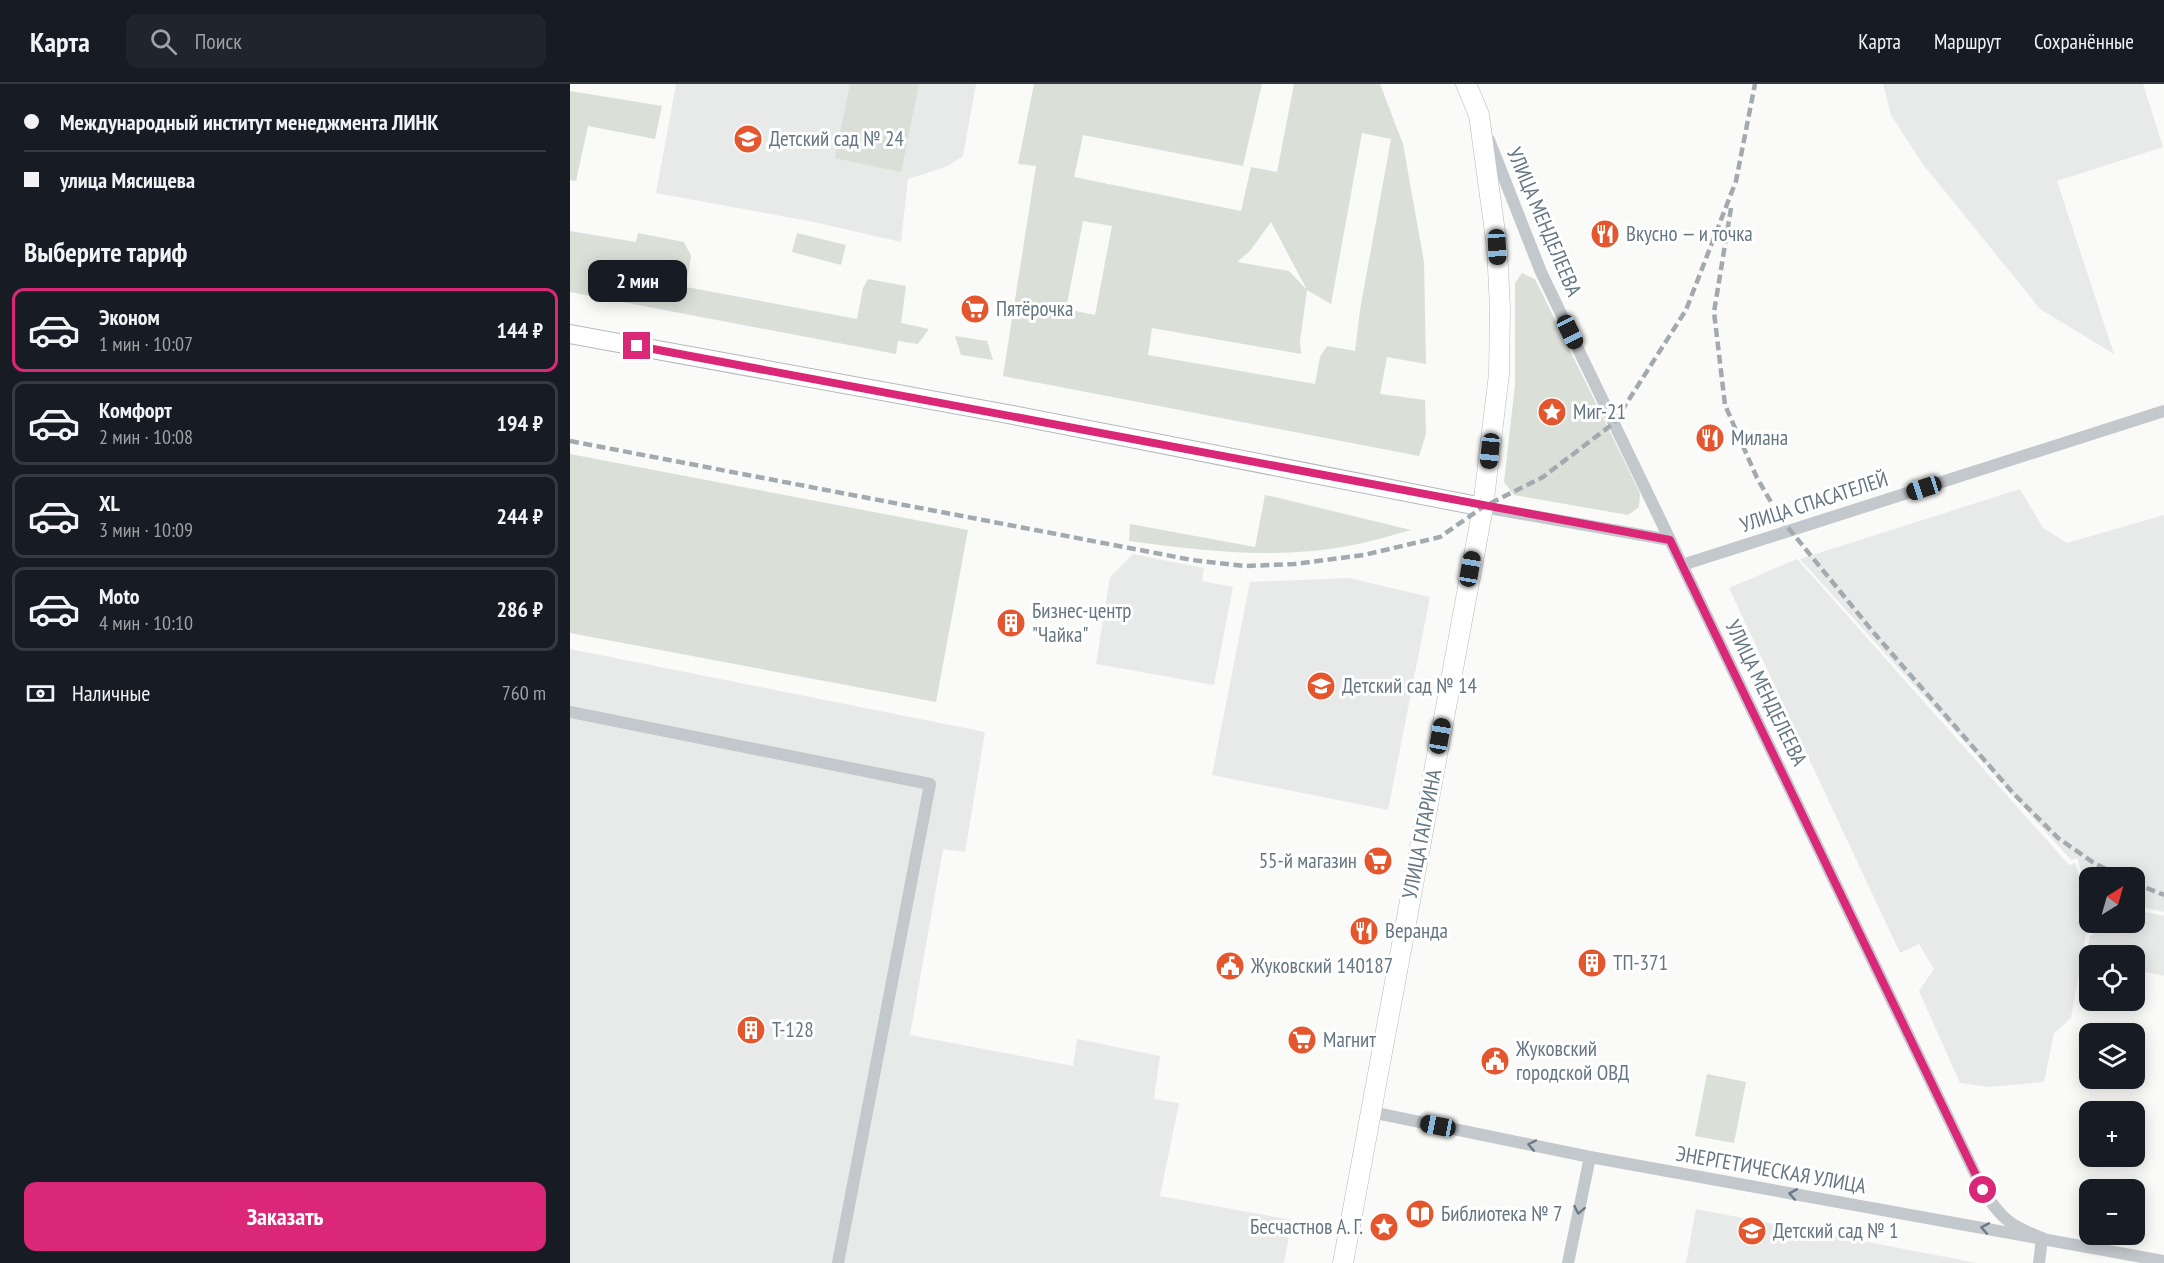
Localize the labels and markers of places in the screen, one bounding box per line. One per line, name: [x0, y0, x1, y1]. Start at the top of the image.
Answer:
school or university icon: Детский сад № 24: [732, 123, 764, 155]
place label: Детский сад № 24: [769, 125, 904, 152]
restaurant icon: Вкусно — и точка: [1589, 218, 1621, 250]
place label: Вкусно — и точка: [1626, 220, 1753, 247]
supermarket icon: Пятёрочка: [959, 293, 991, 325]
place label: Пятёрочка: [996, 295, 1073, 322]
place icon: Миг-21: [1536, 396, 1568, 428]
place label: Миг-21: [1573, 398, 1626, 425]
restaurant icon: Милана: [1694, 422, 1726, 454]
place label: Милана: [1731, 424, 1788, 451]
place label: Бизнес-центр "Чайка": [1032, 597, 1131, 648]
building icon: Бизнес-центр "Чайка": [995, 607, 1027, 639]
school or university icon: Детский сад № 14: [1305, 670, 1337, 702]
place label: Детский сад № 14: [1342, 672, 1477, 699]
supermarket icon: 55-й магазин: [1362, 845, 1394, 877]
place label: 55-й магазин: [1259, 847, 1357, 874]
restaurant icon: Веранда: [1348, 915, 1380, 947]
place label: Веранда: [1385, 917, 1448, 944]
building icon: ТП-371: [1576, 947, 1608, 979]
place label: ТП-371: [1613, 949, 1668, 976]
public building icon: Жуковский 140187: [1214, 950, 1246, 982]
place label: Жуковский 140187: [1250, 952, 1393, 979]
building icon: Т-128: [735, 1014, 767, 1046]
place label: Т-128: [772, 1016, 814, 1043]
supermarket icon: Магнит: [1286, 1024, 1318, 1056]
place label: Магнит: [1323, 1026, 1376, 1053]
place label: Жуковский городской ОВД: [1515, 1035, 1629, 1086]
public building icon: Жуковский городской ОВД: [1479, 1045, 1511, 1077]
library icon: Библиотека № 7: [1404, 1198, 1436, 1230]
place label: Библиотека № 7: [1441, 1200, 1563, 1227]
place icon: Бесчастнов А. Г.: [1368, 1211, 1400, 1243]
place label: Бесчастнов А. Г.: [1250, 1213, 1363, 1240]
school or university icon: Детский сад № 1: [1736, 1215, 1768, 1247]
place label: Детский сад № 1: [1773, 1217, 1898, 1244]

